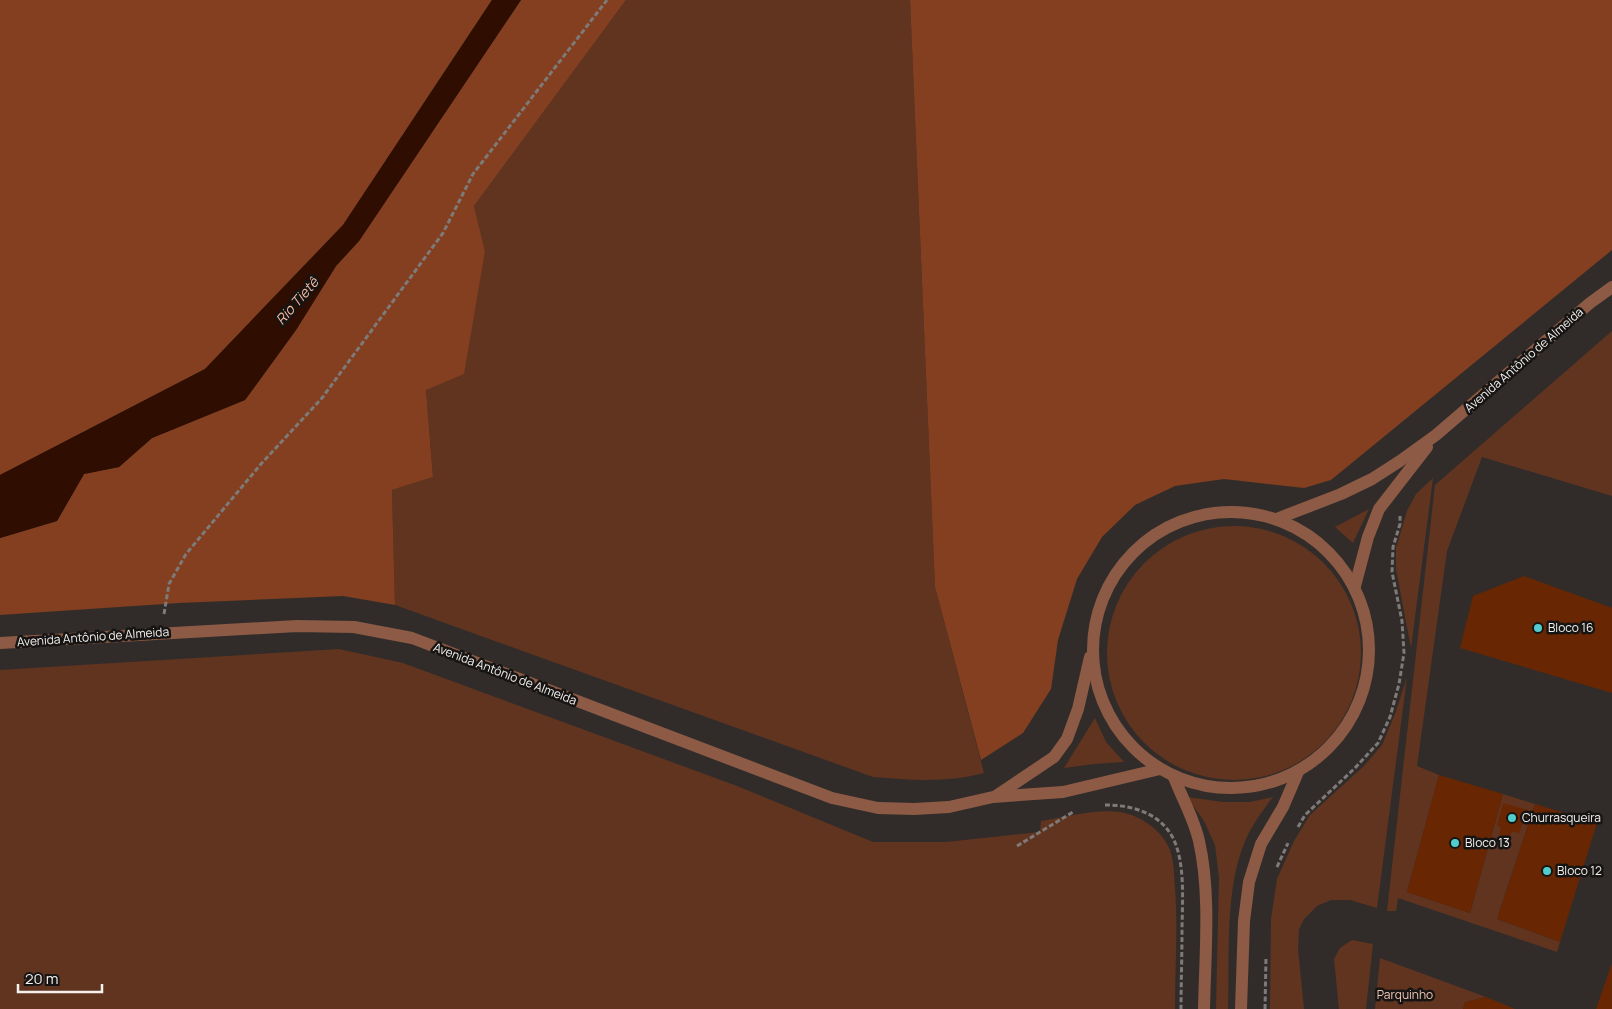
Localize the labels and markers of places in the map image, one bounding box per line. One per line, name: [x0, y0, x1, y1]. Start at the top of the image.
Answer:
place label: Bloco 16: [1548, 619, 1593, 636]
marker: Bloco 16: [1532, 622, 1544, 634]
place label: Churrasqueira: [1522, 809, 1601, 826]
marker: Churrasqueira: [1506, 812, 1518, 824]
place label: Bloco 13: [1465, 834, 1510, 851]
marker: Bloco 13: [1449, 837, 1461, 849]
place label: Bloco 12: [1557, 862, 1602, 879]
marker: Bloco 12: [1541, 865, 1553, 877]

